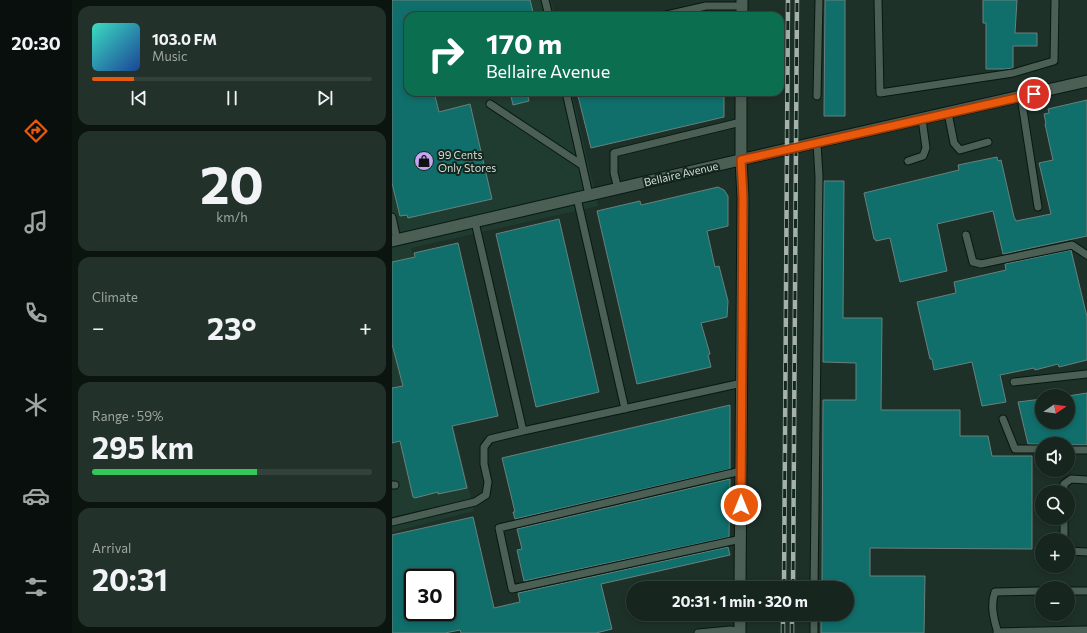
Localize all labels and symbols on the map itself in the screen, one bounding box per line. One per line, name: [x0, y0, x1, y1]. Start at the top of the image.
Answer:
pin: [1017, 77, 1051, 111]
place label: 99 Cents Only Stores: [438, 148, 496, 174]
shop icon: 99 Cents Only Stores: [413, 150, 435, 172]
street label: Bellaire Avenue: [642, 159, 719, 188]
north arrow: [1035, 389, 1075, 429]
position arrow: [720, 484, 762, 526]
speed limit sign: 30: [404, 569, 456, 621]

